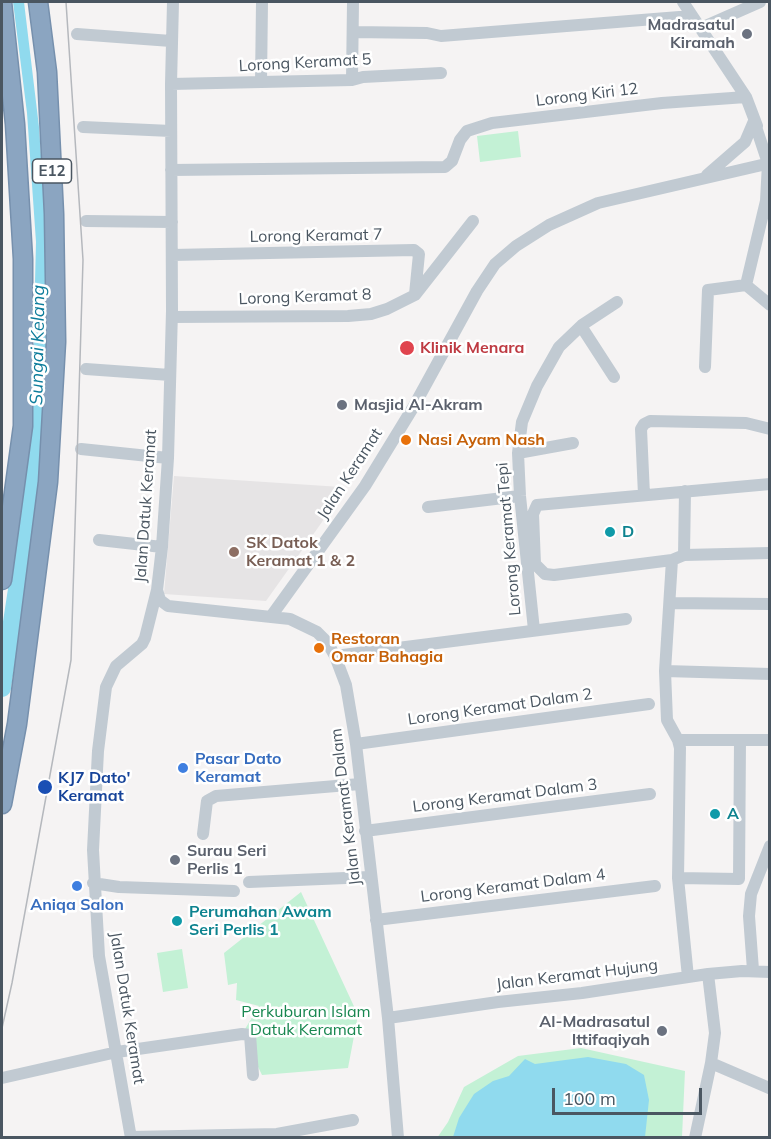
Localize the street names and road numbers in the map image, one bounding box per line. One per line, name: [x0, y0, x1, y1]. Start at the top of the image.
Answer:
street label: Lorong Keramat 5: [238, 50, 372, 76]
street label: Lorong Kiri 12: [535, 79, 639, 111]
road number: E12: [32, 159, 72, 183]
street label: Lorong Keramat 7: [249, 225, 383, 247]
street label: Lorong Keramat 8: [238, 285, 372, 309]
street label: Jalan Keramat: [313, 425, 387, 523]
street label: Jalan Datuk Keramat: [131, 429, 161, 583]
street label: Lorong Keramat Tepi: [493, 462, 525, 616]
street label: Lorong Keramat Dalam 2: [407, 685, 593, 729]
street label: Jalan Keramat Dalam: [327, 727, 365, 887]
street label: Lorong Keramat Dalam 3: [412, 775, 598, 817]
street label: Lorong Keramat Dalam 4: [420, 865, 606, 907]
street label: Jalan Datuk Keramat: [105, 931, 149, 1085]
street label: Jalan Keramat Hujung: [495, 956, 659, 994]

